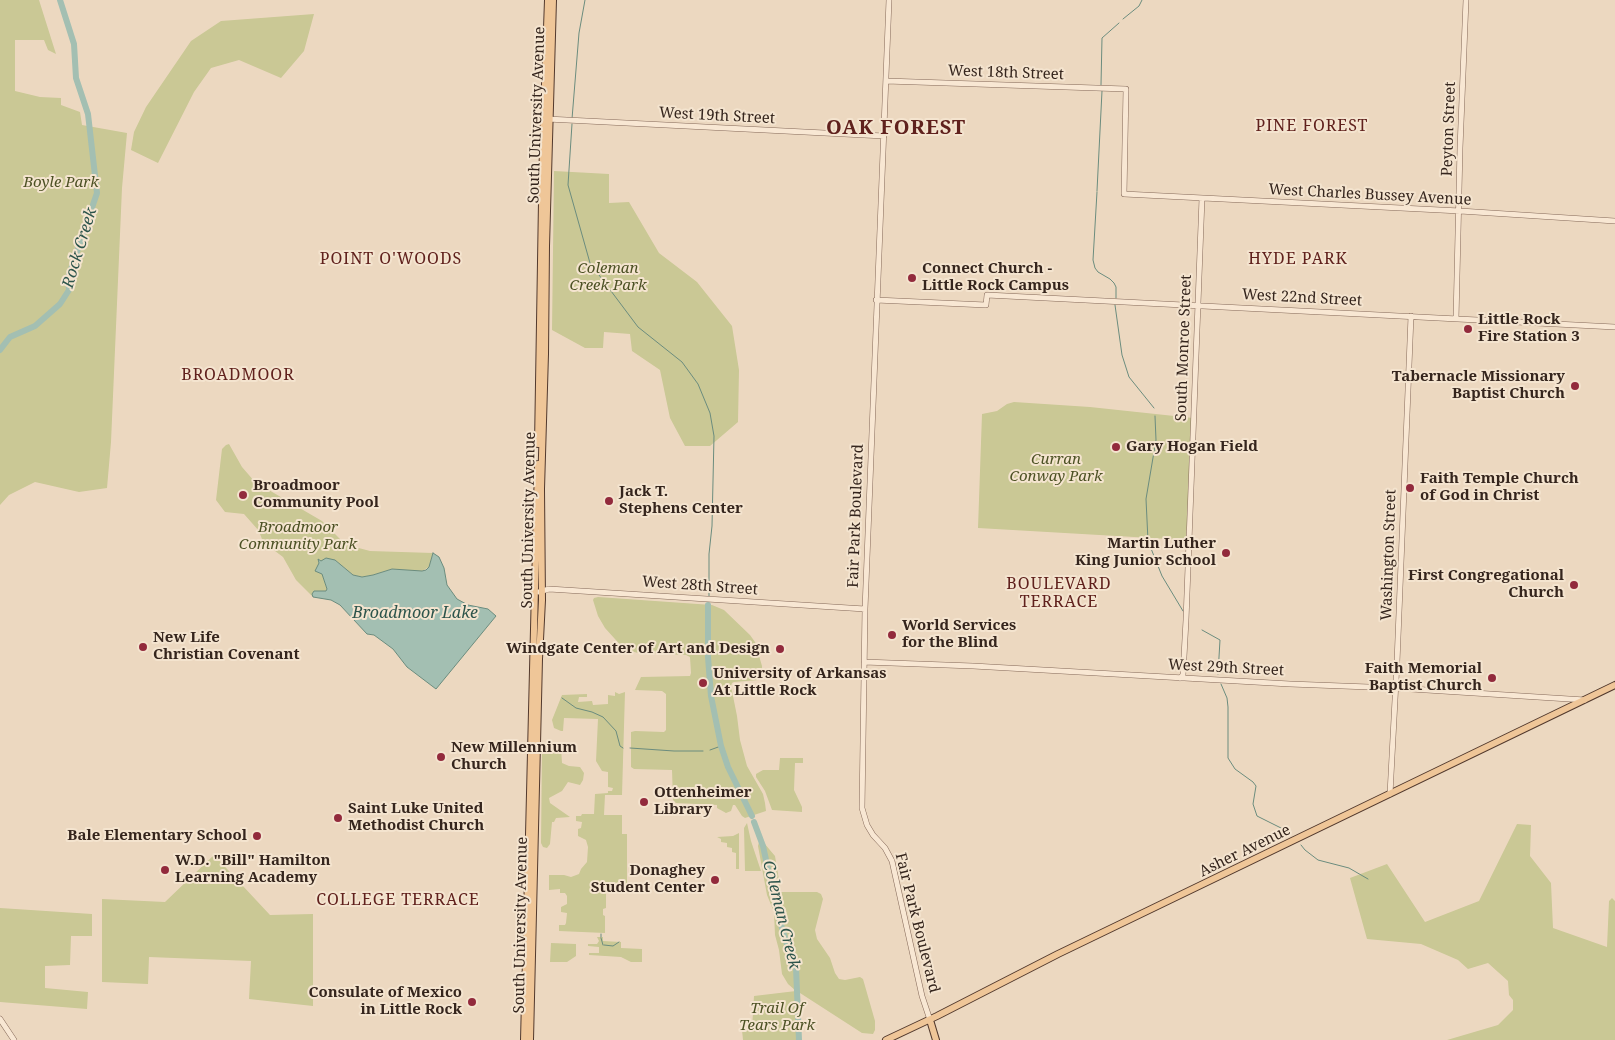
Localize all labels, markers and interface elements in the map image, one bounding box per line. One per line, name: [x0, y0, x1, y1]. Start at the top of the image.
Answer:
street label: South University Avenue: [525, 26, 549, 204]
street label: West 18th Street: [948, 62, 1064, 84]
street label: Peyton Street: [1438, 81, 1460, 177]
street label: West 19th Street: [659, 104, 775, 128]
district label: OAK FOREST: [825, 116, 967, 140]
district label: PINE FOREST: [1254, 116, 1370, 136]
park label: Boyle Park: [23, 174, 99, 192]
street label: West Charles Bussey Avenue: [1268, 181, 1472, 209]
water label: Rock Creek: [59, 206, 101, 290]
district label: POINT O'WOODS: [318, 249, 464, 269]
district label: HYDE PARK: [1247, 249, 1349, 269]
park label: Coleman Creek Park: [570, 260, 646, 295]
place label: Connect Church - Little Rock Campus: [922, 260, 1069, 295]
marker: Connect Church - Little Rock Campus: [906, 272, 918, 284]
street label: South Monroe Street: [1172, 274, 1196, 422]
street label: West 22nd Street: [1242, 286, 1362, 310]
place label: Little Rock Fire Station 3: [1478, 311, 1580, 346]
marker: Little Rock Fire Station 3: [1462, 323, 1474, 335]
district label: BROADMOOR: [180, 365, 296, 385]
place label: Tabernacle Missionary Baptist Church: [1392, 368, 1565, 403]
marker: Tabernacle Missionary Baptist Church: [1569, 380, 1581, 392]
street label: South University Avenue: [518, 431, 540, 609]
place label: Gary Hogan Field: [1126, 438, 1258, 456]
marker: Gary Hogan Field: [1110, 441, 1122, 453]
street label: Fair Park Boulevard: [844, 444, 868, 588]
park label: Curran Conway Park: [1009, 451, 1103, 486]
place label: Faith Temple Church of God in Christ: [1420, 470, 1579, 505]
place label: Broadmoor Community Pool: [253, 477, 379, 512]
marker: Faith Temple Church of God in Christ: [1404, 482, 1416, 494]
place label: Jack T. Stephens Center: [619, 483, 743, 518]
marker: Broadmoor Community Pool: [237, 489, 249, 501]
street label: Washington Street: [1378, 489, 1400, 621]
marker: Jack T. Stephens Center: [603, 495, 615, 507]
park label: Broadmoor Community Park: [239, 519, 357, 554]
place label: Martin Luther King Junior School: [1075, 535, 1216, 570]
marker: Martin Luther King Junior School: [1220, 547, 1232, 559]
place label: First Congregational Church: [1408, 567, 1564, 602]
street label: West 28th Street: [641, 573, 759, 599]
district label: BOULEVARD TERRACE: [1005, 574, 1113, 612]
marker: First Congregational Church: [1568, 579, 1580, 591]
water label: Broadmoor Lake: [352, 603, 478, 623]
place label: World Services for the Blind: [902, 617, 1016, 652]
place label: New Life Christian Covenant: [153, 629, 300, 664]
marker: World Services for the Blind: [886, 629, 898, 641]
place label: Windgate Center of Art and Design: [506, 640, 770, 658]
marker: New Life Christian Covenant: [137, 641, 149, 653]
marker: Windgate Center of Art and Design: [774, 643, 786, 655]
street label: West 29th Street: [1168, 656, 1284, 680]
place label: Faith Memorial Baptist Church: [1365, 660, 1482, 695]
place label: University of Arkansas At Little Rock: [713, 665, 887, 700]
marker: Faith Memorial Baptist Church: [1486, 672, 1498, 684]
marker: University of Arkansas At Little Rock: [697, 677, 709, 689]
place label: New Millennium Church: [451, 739, 577, 774]
marker: New Millennium Church: [435, 751, 447, 763]
place label: Ottenheimer Library: [654, 784, 752, 819]
marker: Ottenheimer Library: [638, 796, 650, 808]
place label: Saint Luke United Methodist Church: [348, 800, 484, 835]
marker: Saint Luke United Methodist Church: [332, 812, 344, 824]
street label: Asher Avenue: [1196, 821, 1294, 881]
place label: Bale Elementary School: [67, 827, 247, 845]
marker: Bale Elementary School: [251, 830, 263, 842]
street label: South University Avenue: [510, 836, 532, 1014]
street label: Fair Park Boulevard: [891, 851, 943, 995]
place label: W.D. "Bill" Hamilton Learning Academy: [175, 852, 331, 887]
water label: Coleman Creek: [758, 859, 804, 971]
place label: Donaghey Student Center: [591, 862, 705, 897]
marker: W.D. "Bill" Hamilton Learning Academy: [159, 864, 171, 876]
marker: Donaghey Student Center: [709, 874, 721, 886]
district label: COLLEGE TERRACE: [314, 890, 482, 910]
place label: Consulate of Mexico in Little Rock: [309, 984, 462, 1019]
marker: Consulate of Mexico in Little Rock: [466, 996, 478, 1008]
park label: Trail Of Tears Park: [739, 1000, 815, 1035]

